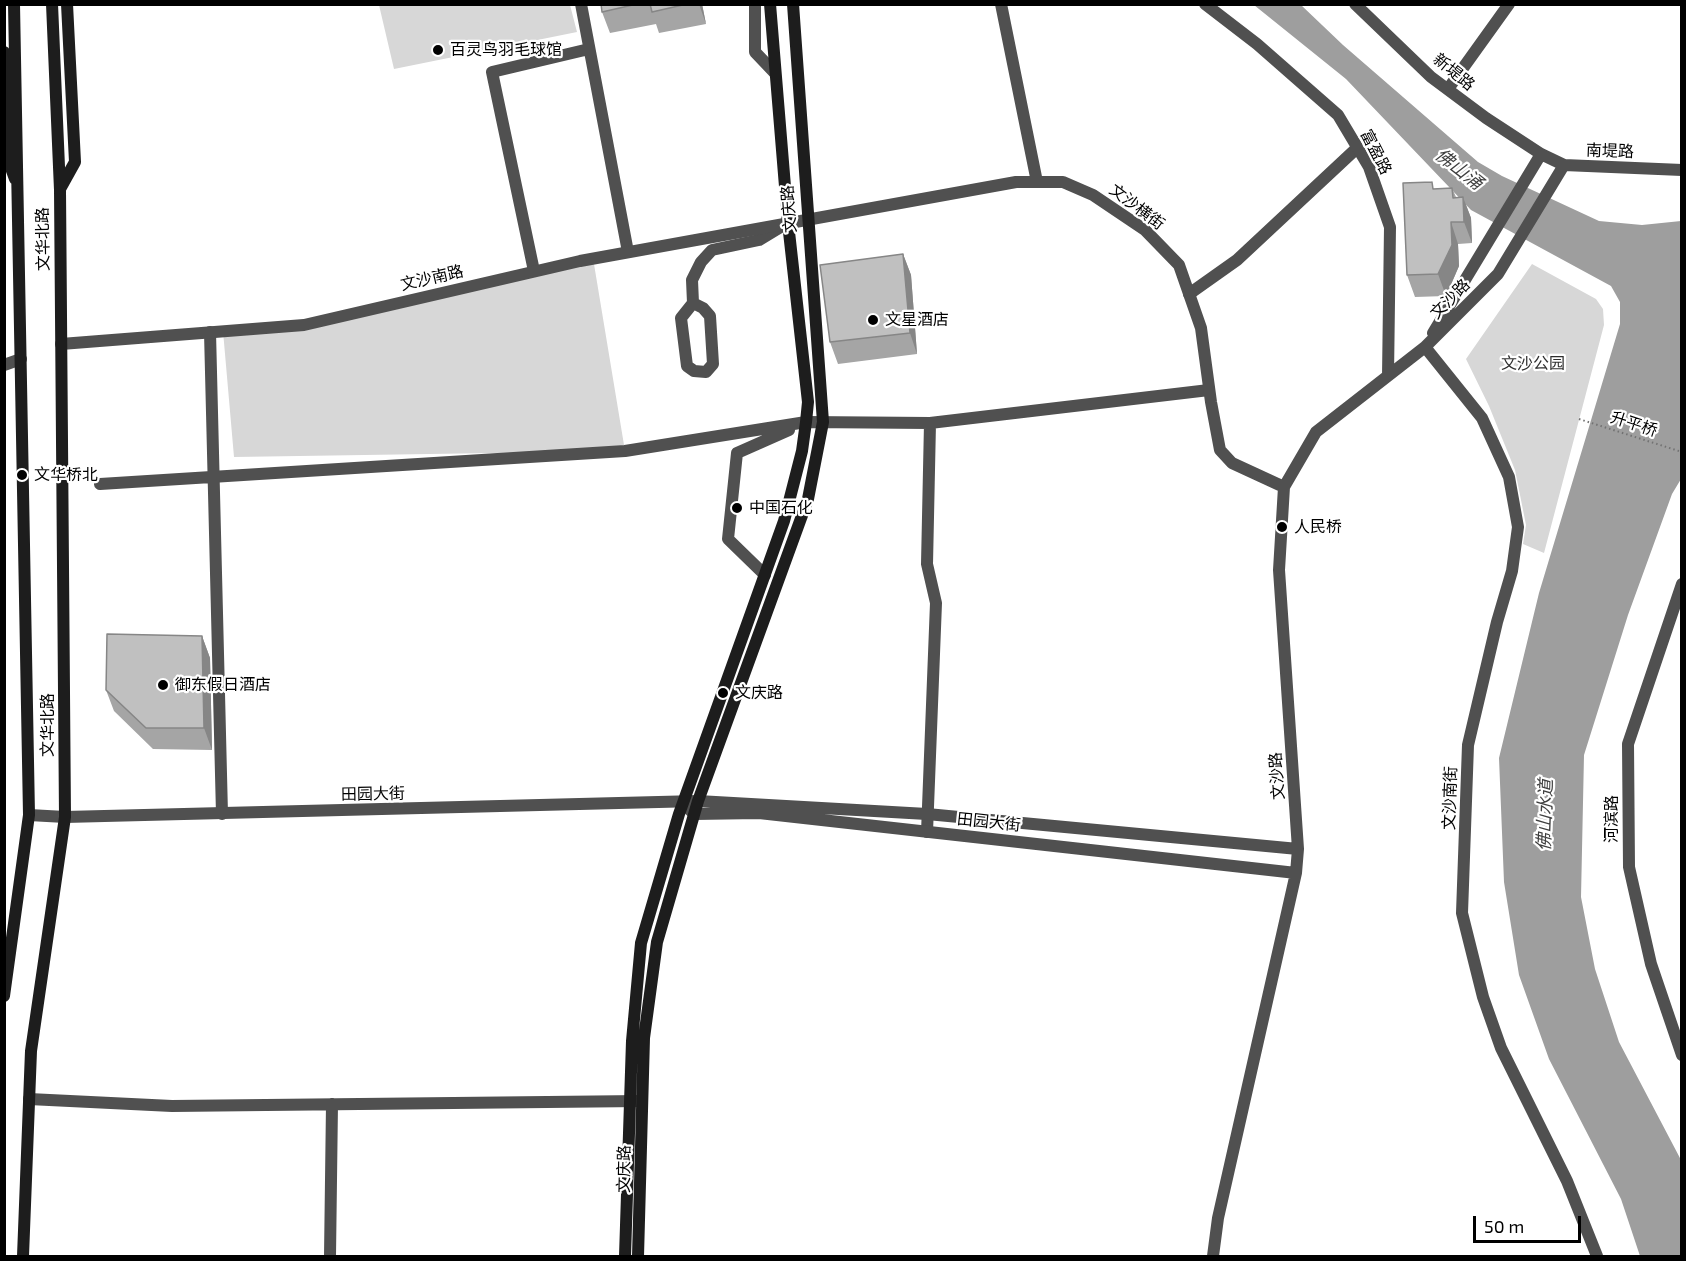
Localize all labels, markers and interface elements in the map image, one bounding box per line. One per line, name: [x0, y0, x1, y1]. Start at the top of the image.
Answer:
place label: 百灵鸟羽毛球馆: [450, 40, 562, 60]
marker: 百灵鸟羽毛球馆: [431, 43, 445, 57]
street label: 新堤路: [1429, 49, 1479, 95]
street label: 富盈路: [1357, 126, 1395, 178]
street label: 南堤路: [1586, 141, 1634, 161]
water label: 佛山涌: [1431, 144, 1487, 194]
street label: 文沙横街: [1106, 180, 1168, 234]
street label: 文庆路: [778, 184, 800, 234]
street label: 文华北路: [33, 207, 53, 271]
street label: 文沙南路: [399, 261, 465, 295]
street label: 文沙路: [1426, 275, 1474, 323]
place label: 文星酒店: [885, 310, 949, 330]
marker: 文星酒店: [866, 313, 880, 327]
park label: 文沙公园: [1501, 354, 1565, 374]
street label: 升平桥: [1608, 407, 1660, 441]
place label: 文华桥北: [34, 465, 98, 485]
marker: 文华桥北: [15, 468, 29, 482]
place label: 中国石化: [749, 498, 813, 518]
marker: 中国石化: [730, 501, 744, 515]
place label: 人民桥: [1294, 517, 1342, 537]
marker: 人民桥: [1275, 520, 1289, 534]
place label: 御东假日酒店: [175, 675, 271, 695]
marker: 御东假日酒店: [156, 678, 170, 692]
place label: 文庆路: [735, 683, 783, 703]
marker: 文庆路: [716, 686, 730, 700]
street label: 文华北路: [38, 693, 58, 757]
street label: 文沙路: [1266, 751, 1288, 801]
street label: 文沙南街: [1439, 766, 1461, 830]
water label: 佛山水道: [1533, 779, 1557, 851]
street label: 田园大街: [341, 784, 405, 804]
street label: 河滨路: [1602, 795, 1622, 843]
street label: 田园大街: [956, 809, 1022, 835]
street label: 文庆路: [614, 1145, 634, 1193]
scale bar: [1476, 1204, 1584, 1242]
text: 50 m: [1484, 1215, 1524, 1237]

